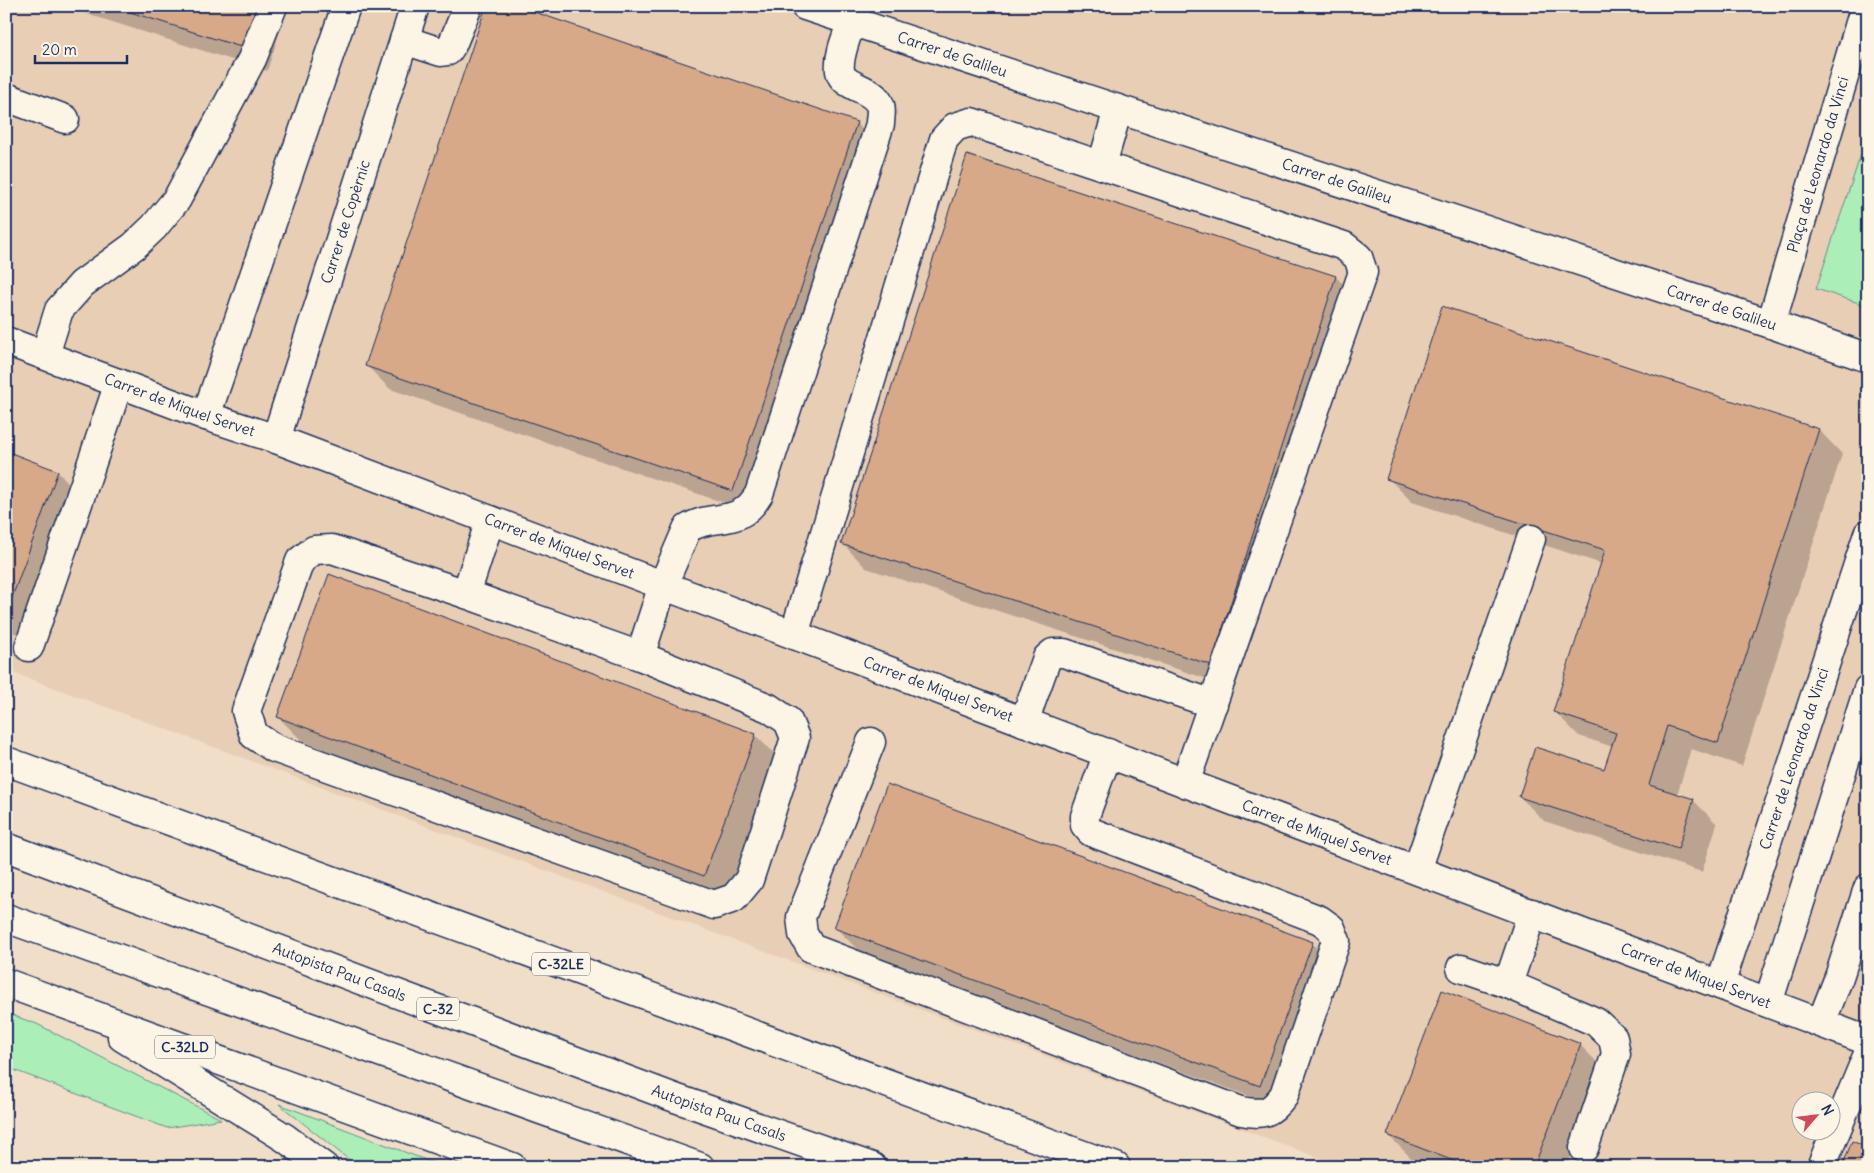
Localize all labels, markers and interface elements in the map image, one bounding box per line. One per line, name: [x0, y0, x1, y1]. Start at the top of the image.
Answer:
street label: Carrer de Galileu: [895, 27, 1010, 81]
scale bar: [35, 32, 128, 64]
text: 20 m: [42, 40, 77, 59]
street label: Plaça de Leonardo da Vinci: [1783, 74, 1853, 255]
street label: Carrer de Galileu: [1280, 154, 1395, 208]
street label: Carrer de Copèrnic: [316, 157, 374, 286]
street label: Carrer de Galileu: [1664, 280, 1780, 334]
street label: Carrer de Miquel Servet: [102, 369, 257, 440]
street label: Carrer de Miquel Servet: [482, 509, 637, 583]
street label: Carrer de Miquel Servet: [860, 652, 1016, 726]
street label: Carrer de Leonardo da Vinci: [1755, 665, 1832, 852]
street label: Carrer de Miquel Servet: [1239, 795, 1395, 869]
street label: Autopista Pau Casals: [270, 938, 409, 1005]
street label: Carrer de Miquel Servet: [1618, 938, 1773, 1012]
road number: C-32LE: [532, 952, 590, 976]
road number: C-32: [417, 998, 459, 1021]
road number: C-32LD: [155, 1036, 215, 1058]
street label: Autopista Pau Casals: [649, 1080, 789, 1145]
north arrow: [1792, 1090, 1842, 1140]
text: N: [1817, 1101, 1838, 1118]

